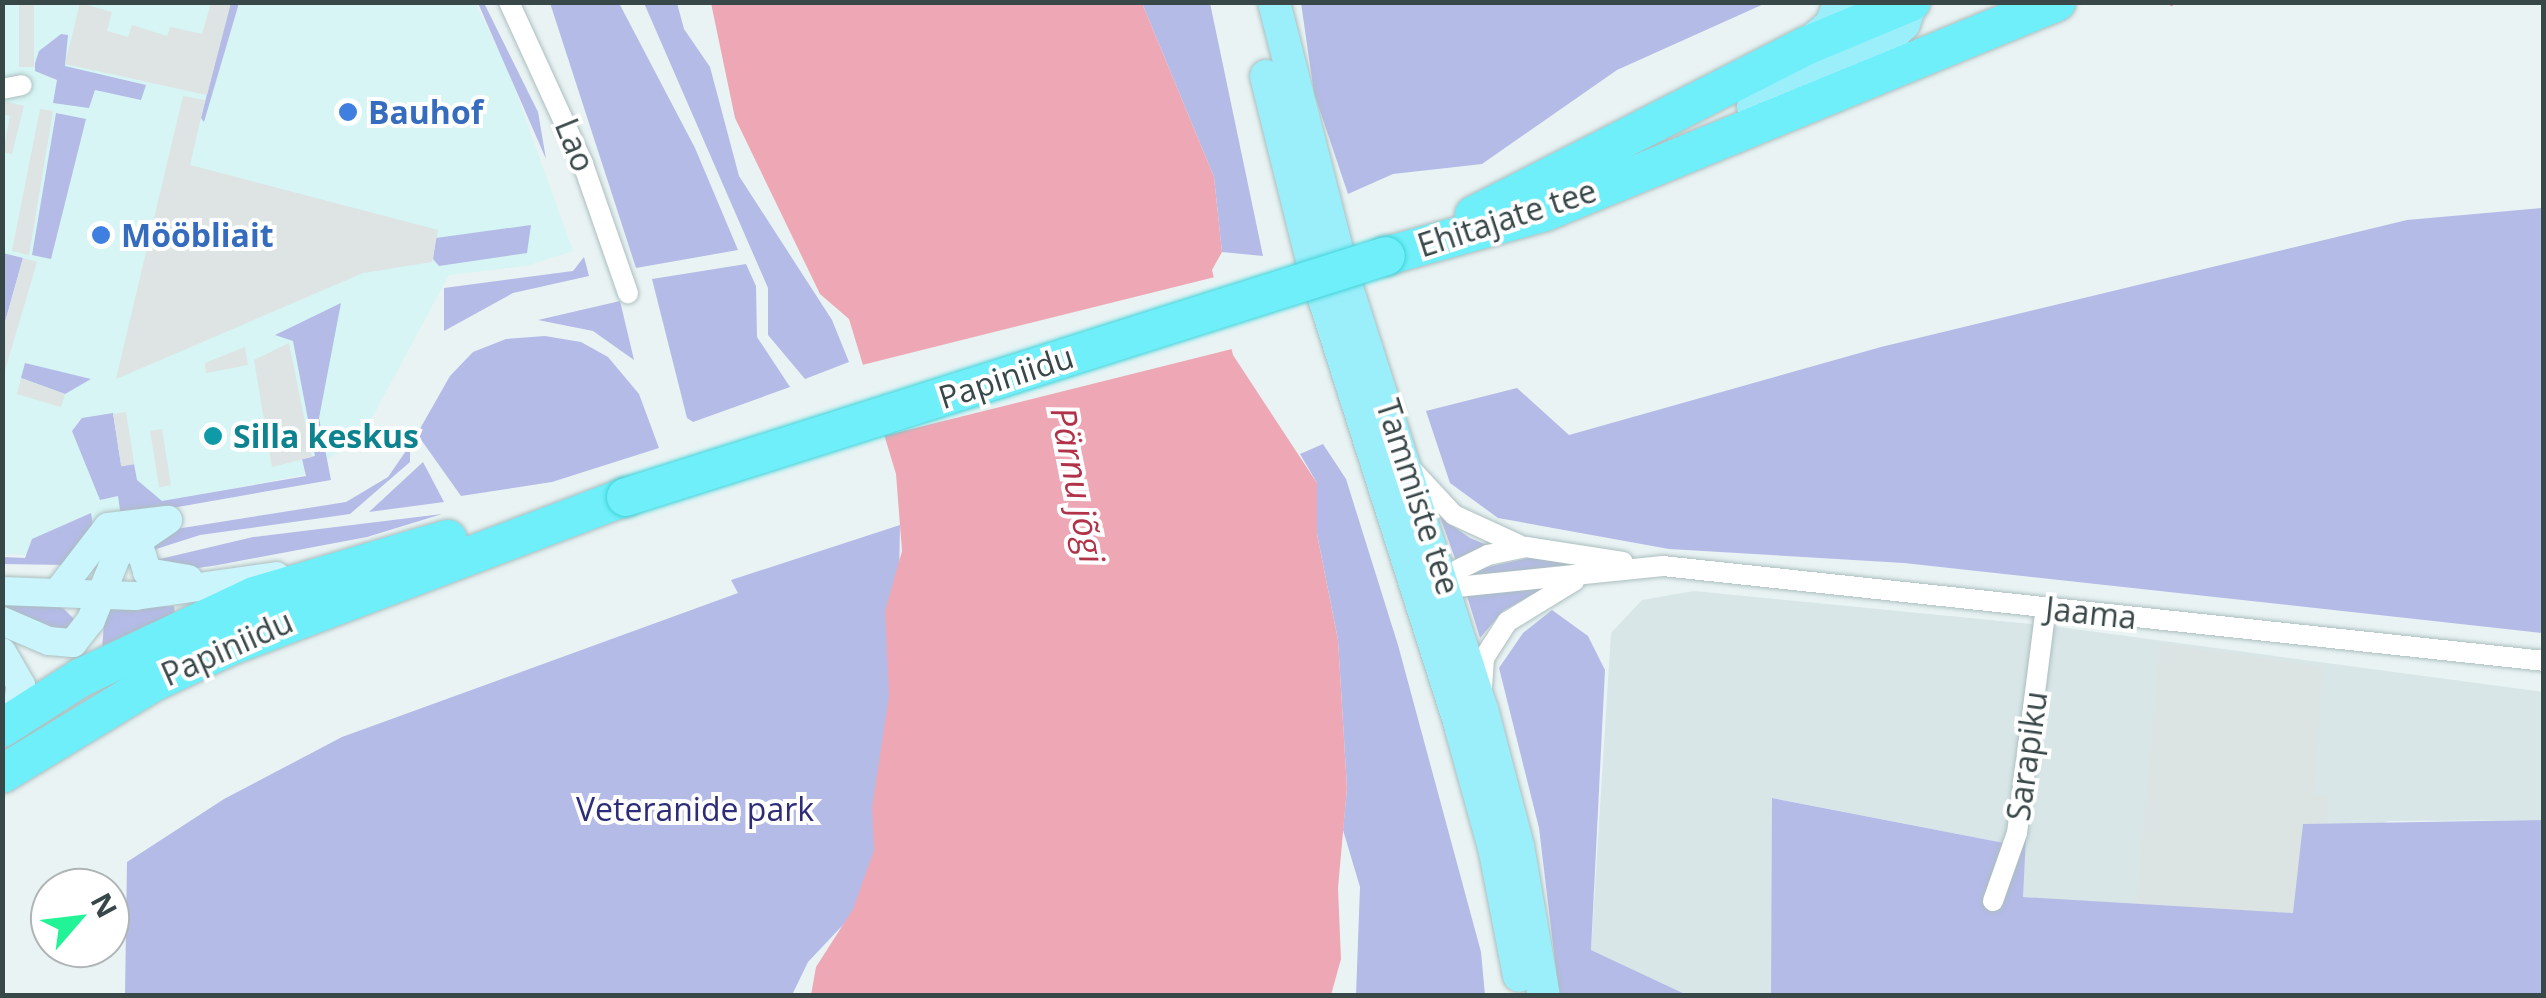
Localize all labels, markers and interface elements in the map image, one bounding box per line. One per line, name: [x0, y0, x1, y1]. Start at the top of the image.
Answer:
place label: Bauhof: [368, 93, 483, 131]
marker: Bauhof: [337, 101, 359, 123]
street label: Lao: [547, 113, 603, 177]
street label: Ehitajate tee: [1413, 171, 1601, 265]
place label: Mööbliait: [121, 216, 274, 254]
marker: Mööbliait: [90, 224, 112, 246]
street label: Papiniidu: [934, 337, 1078, 417]
street label: Tammiste tee: [1368, 395, 1468, 599]
water label: Pärnu jõgi: [1042, 403, 1114, 567]
place label: Silla keskus: [233, 417, 419, 455]
marker: Silla keskus: [202, 425, 224, 447]
street label: Jaama: [2043, 589, 2139, 637]
street label: Papiniidu: [155, 602, 299, 694]
street label: Sarapiku: [1999, 689, 2055, 823]
park label: Veteranide park: [576, 790, 814, 828]
north arrow: [30, 868, 130, 968]
text: N: [83, 886, 127, 924]

